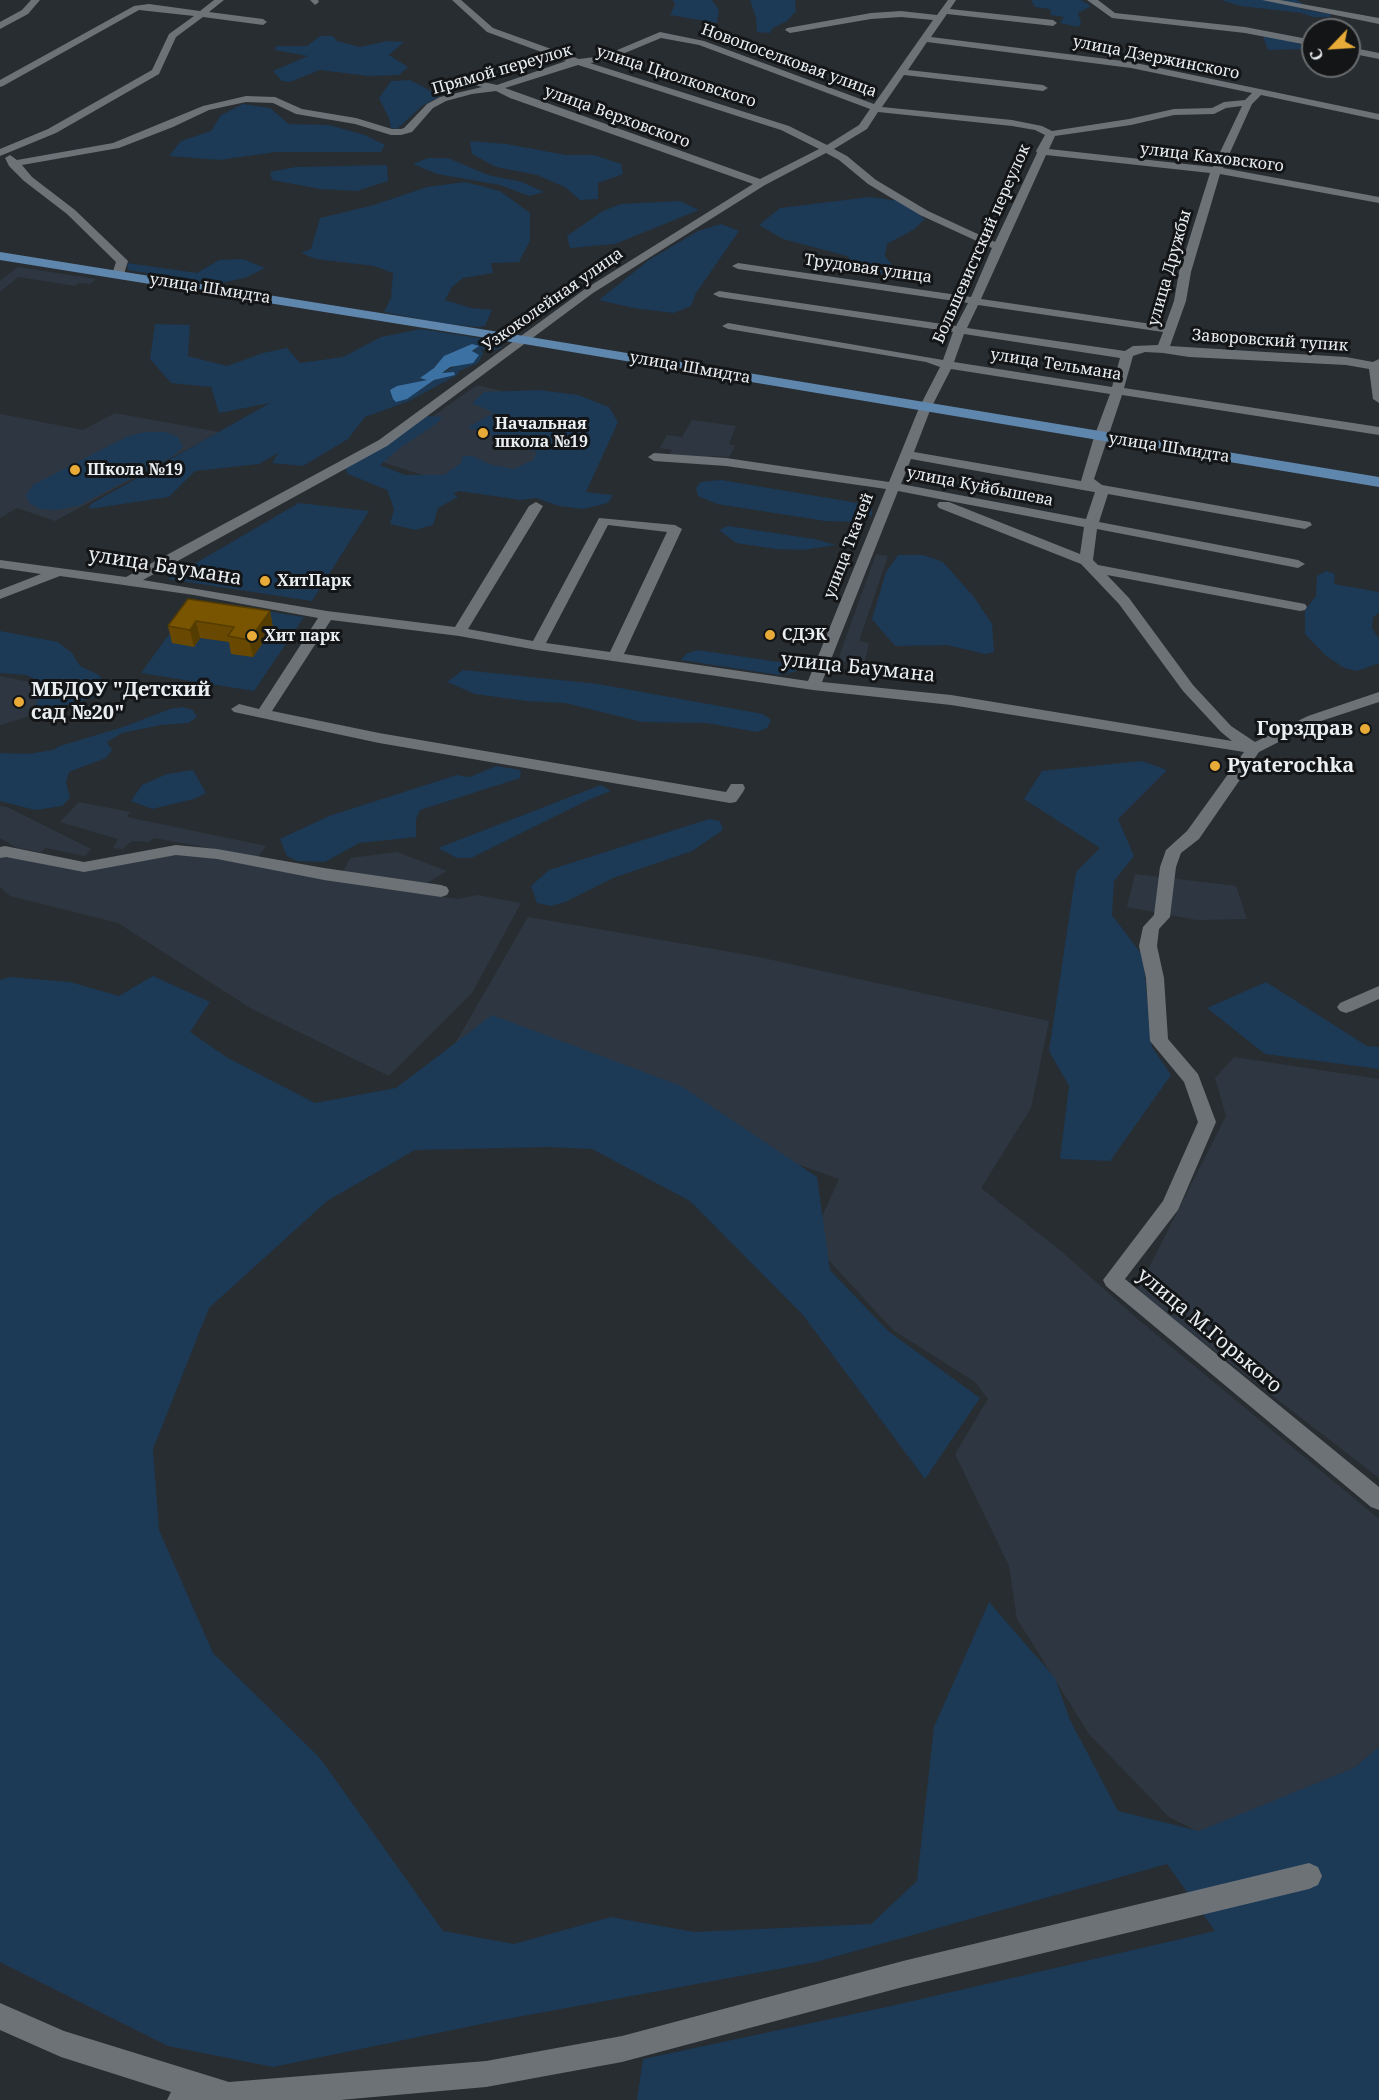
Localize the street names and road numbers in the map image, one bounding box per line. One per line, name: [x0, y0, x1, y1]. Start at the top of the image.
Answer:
street label: Новопоселковая улица: [699, 20, 879, 102]
street label: улица Дзержинского: [1071, 32, 1241, 84]
street label: Прямой переулок: [430, 41, 574, 99]
street label: улица Циолковского: [594, 42, 758, 112]
street label: улица Верховского: [542, 82, 692, 152]
street label: улица Каховского: [1139, 140, 1285, 176]
street label: Большевистский переулок: [929, 141, 1035, 347]
street label: улица Дружбы: [1144, 208, 1196, 328]
street label: Узкоколейная улица: [479, 244, 627, 356]
street label: Трудовая улица: [803, 251, 933, 287]
street label: улица Шмидта: [148, 270, 272, 308]
street label: Заворовский тупик: [1191, 326, 1349, 356]
street label: улица Тельмана: [989, 345, 1123, 385]
street label: улица Шмидта: [628, 348, 752, 388]
street label: улица Шмидта: [1107, 429, 1231, 467]
street label: улица Куйбышева: [905, 463, 1055, 511]
street label: улица Ткачей: [820, 490, 878, 602]
street label: улица Баумана: [87, 543, 243, 591]
street label: улица Баумана: [780, 648, 936, 688]
street label: улица М.Горького: [1132, 1263, 1286, 1399]

